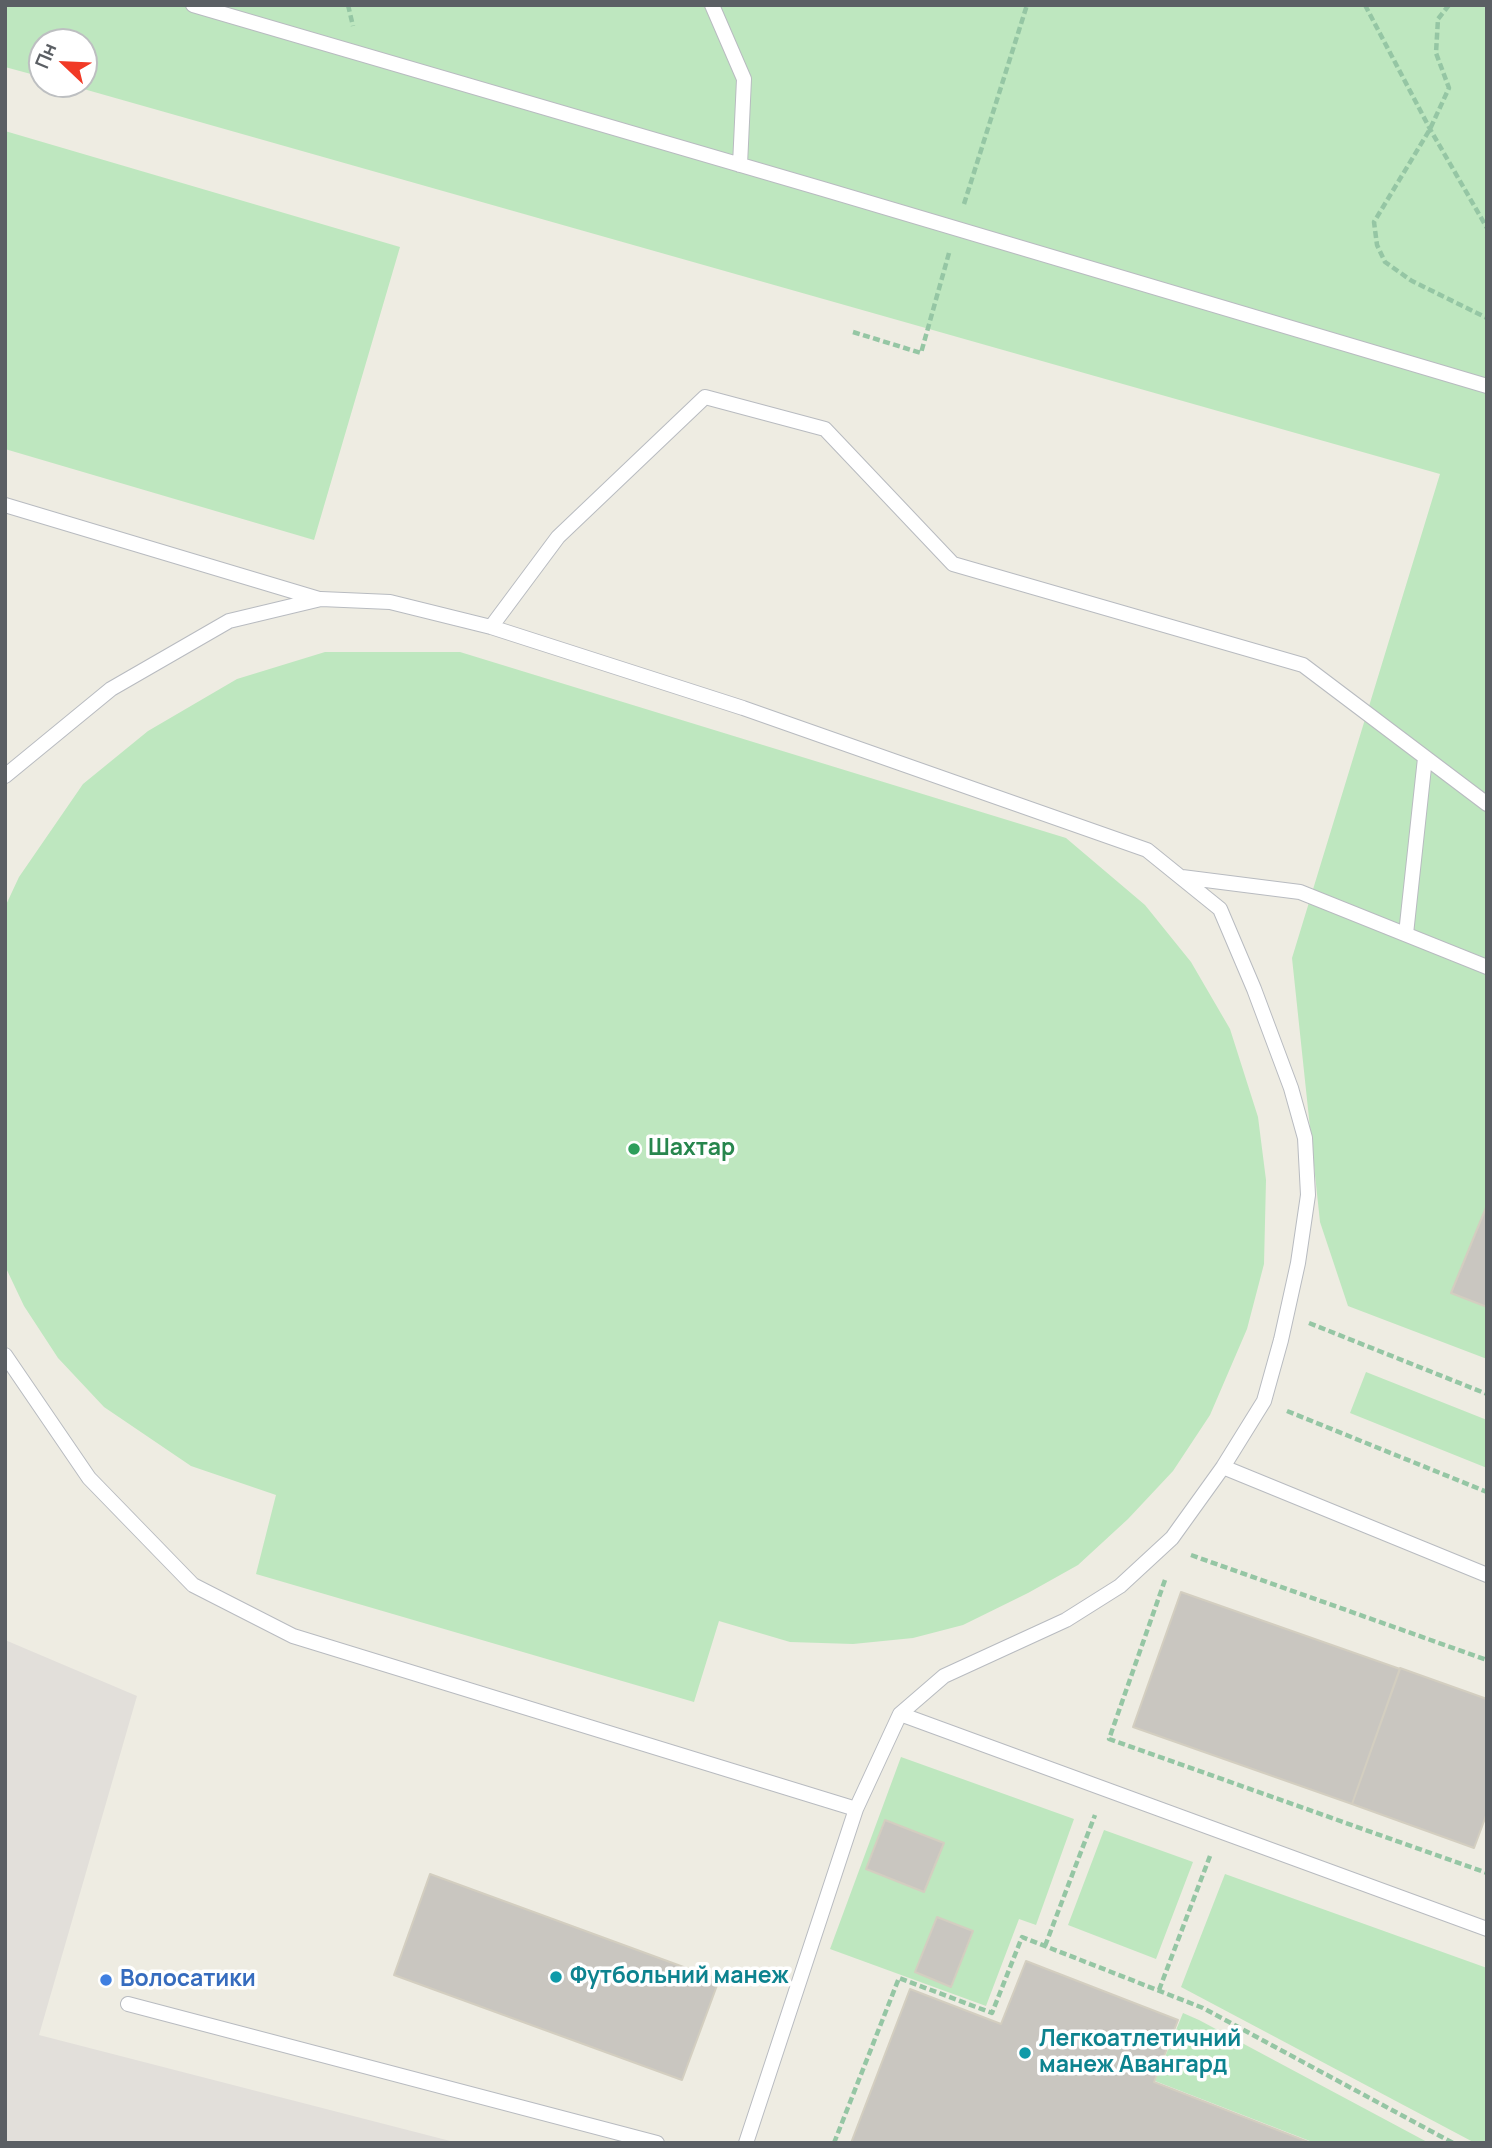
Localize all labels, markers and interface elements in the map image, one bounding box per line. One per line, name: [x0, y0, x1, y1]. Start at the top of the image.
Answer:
north arrow: [28, 28, 98, 98]
text: Пн: [29, 39, 62, 72]
place label: Шахтар: [648, 1135, 735, 1163]
marker: Шахтар: [626, 1141, 642, 1157]
place label: Футбольний манеж: [570, 1963, 789, 1991]
place label: Волосатики: [120, 1966, 256, 1994]
marker: Футбольний манеж: [548, 1969, 564, 1985]
marker: Волосатики: [98, 1972, 114, 1988]
place label: Легкоатлетичний манеж Авангард: [1039, 2026, 1241, 2080]
marker: Легкоатлетичний манеж Авангард: [1017, 2045, 1033, 2061]

